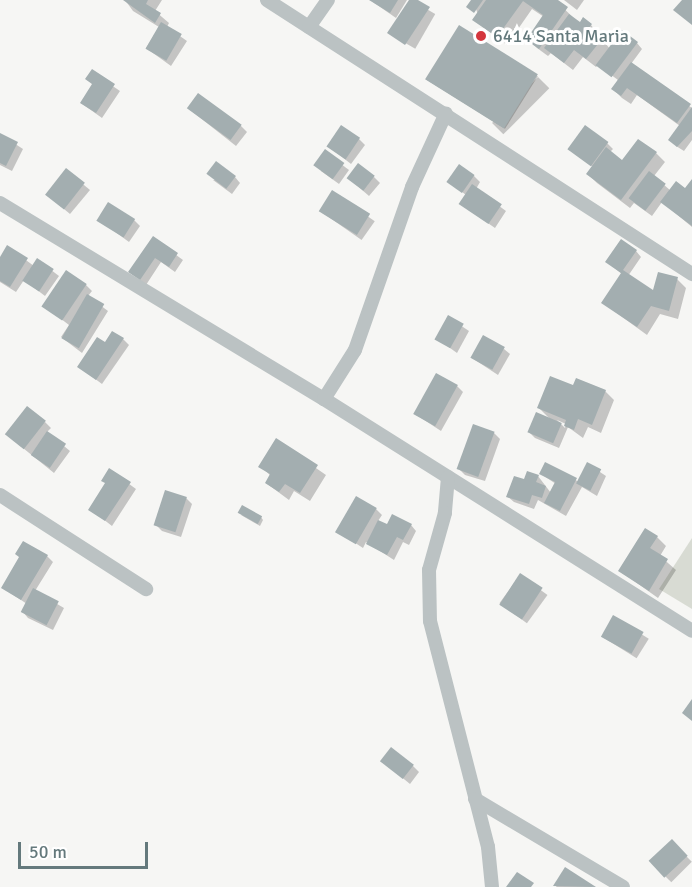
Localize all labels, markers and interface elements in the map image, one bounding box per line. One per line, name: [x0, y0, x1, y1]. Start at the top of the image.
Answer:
place label: 6414 Santa Maria: [493, 25, 629, 47]
marker: 6414 Santa Maria: [474, 29, 488, 43]
scale bar: [21, 830, 152, 868]
text: 50 m: [29, 841, 67, 863]

